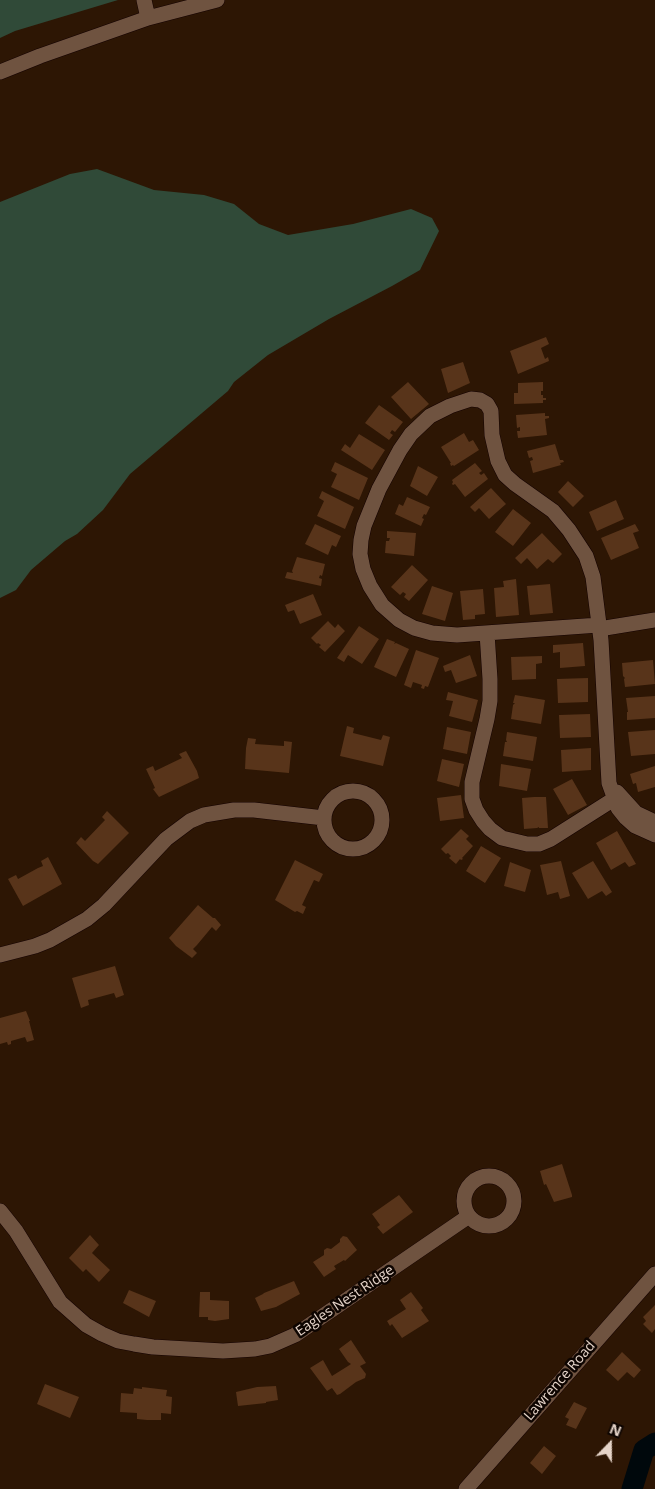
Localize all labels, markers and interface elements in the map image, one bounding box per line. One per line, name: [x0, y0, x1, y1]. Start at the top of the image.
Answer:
street label: Eagles Nest Ridge: [293, 1262, 397, 1340]
street label: Lawrence Road: [521, 1338, 599, 1424]
north arrow: [585, 1419, 635, 1469]
text: N: [607, 1419, 625, 1441]

